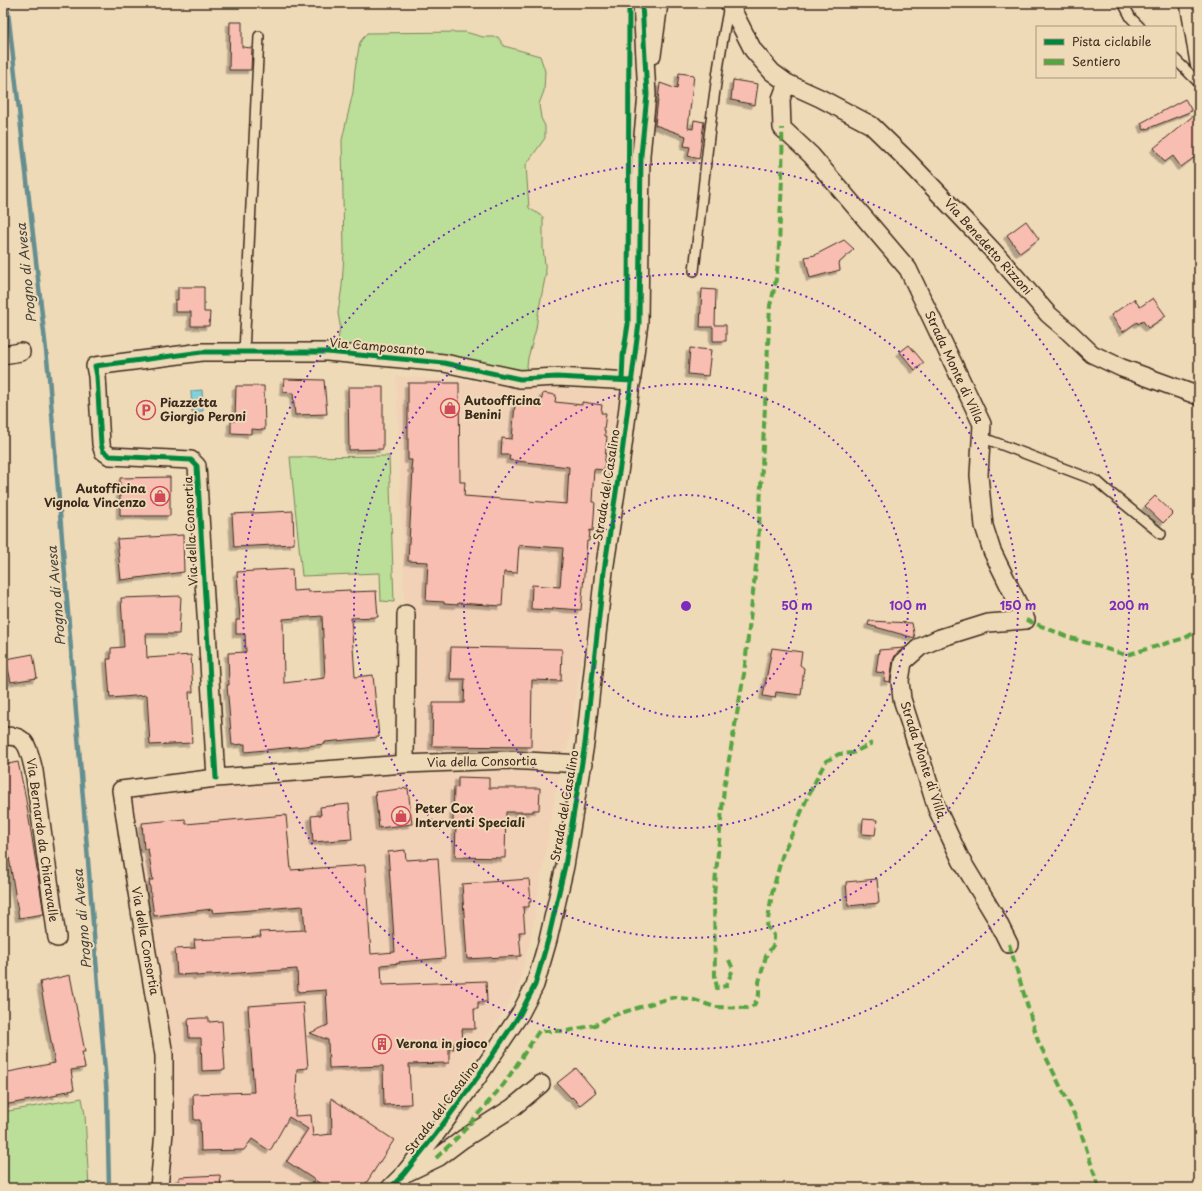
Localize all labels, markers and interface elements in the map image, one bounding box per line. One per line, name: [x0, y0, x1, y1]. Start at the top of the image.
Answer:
legend: [1036, 26, 1176, 78]
text: Pista ciclabile: [1072, 32, 1152, 50]
text: Sentiero: [1072, 52, 1121, 70]
street label: Via Benedetto Rizzoni: [940, 194, 1037, 299]
water label: Progno di Avesa: [11, 221, 40, 324]
street label: Strada Monte di Villa: [921, 307, 989, 426]
street label: Via Camposanto: [329, 333, 426, 359]
place label: Autoofficina Benini: [464, 391, 542, 423]
place label: Piazzetta Giorgio Peroni: [160, 393, 246, 425]
shop icon: Autoofficina Benini: [439, 397, 461, 419]
parking icon: Piazzetta Giorgio Peroni: [135, 399, 157, 421]
street label: Strada del Casalino: [588, 427, 624, 542]
street label: Via della Consortia: [178, 475, 202, 586]
place label: Autofficina Vignola Vincenzo: [44, 479, 147, 511]
shop icon: Autofficina Vignola Vincenzo: [149, 485, 171, 507]
water label: Progno di Avesa: [42, 545, 69, 647]
text: 50 m: [781, 596, 813, 614]
text: 100 m: [889, 596, 927, 614]
text: 150 m: [1000, 596, 1036, 614]
text: 200 m: [1109, 596, 1149, 614]
centre of rings: [679, 599, 693, 613]
street label: Strada Monte di Villa: [896, 699, 952, 821]
street label: Strada del Casalino: [545, 748, 583, 863]
street label: Via della Consortia: [427, 751, 538, 771]
street label: Via Bernardo da Chiaravalle: [23, 757, 63, 923]
place label: Peter Cox Interventi Speciali: [415, 799, 525, 831]
shop icon: Peter Cox Interventi Speciali: [390, 805, 412, 827]
water label: Progno di Avesa: [68, 868, 95, 970]
street label: Via della Consortia: [128, 885, 165, 997]
building icon: Verona in gioco: [371, 1033, 393, 1055]
place label: Verona in gioco: [396, 1034, 488, 1052]
street label: Strada del Casalino: [400, 1057, 483, 1158]

